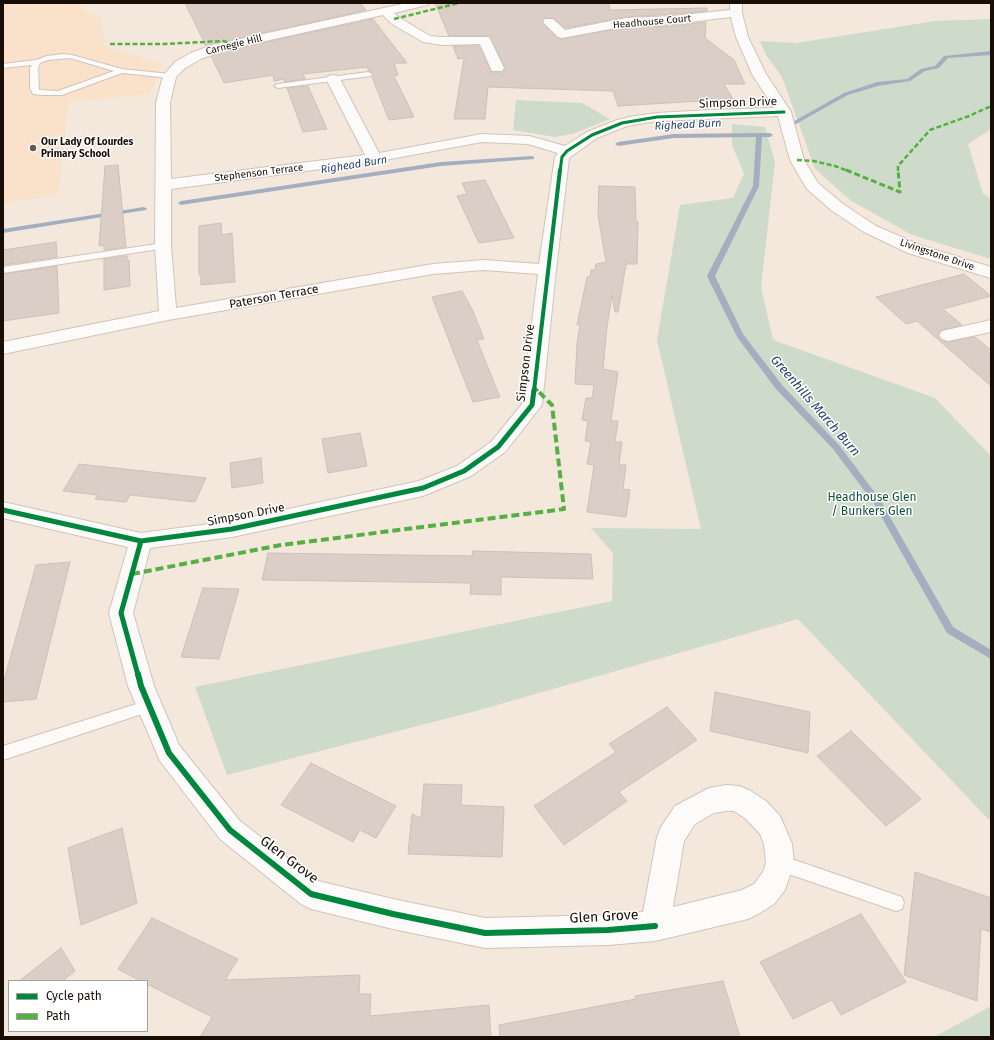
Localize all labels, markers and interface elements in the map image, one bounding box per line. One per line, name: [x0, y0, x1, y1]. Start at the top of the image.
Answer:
street label: Headhouse Court: [612, 13, 692, 31]
street label: Carnegie Hill: [205, 32, 263, 58]
street label: Simpson Drive: [699, 94, 777, 112]
water label: Righead Burn: [654, 117, 722, 133]
place label: Our Lady Of Lourdes Primary School: [41, 136, 133, 160]
marker: Our Lady Of Lourdes Primary School: [28, 143, 38, 153]
water label: Righead Burn: [320, 153, 388, 177]
street label: Stephenson Terrace: [214, 162, 304, 184]
street label: Livingstone Drive: [898, 237, 976, 273]
street label: Paterson Terrace: [228, 282, 320, 312]
street label: Simpson Drive: [514, 323, 538, 403]
water label: Greenhills March Burn: [767, 352, 863, 460]
park label: Headhouse Glen / Bunkers Glen: [827, 491, 917, 519]
street label: Simpson Drive: [206, 500, 286, 530]
street label: Glen Grove: [256, 833, 322, 887]
street label: Glen Grove: [569, 907, 639, 927]
legend: [8, 980, 148, 1032]
text: Cycle path: [46, 989, 102, 1003]
text: Path: [46, 1009, 70, 1023]

